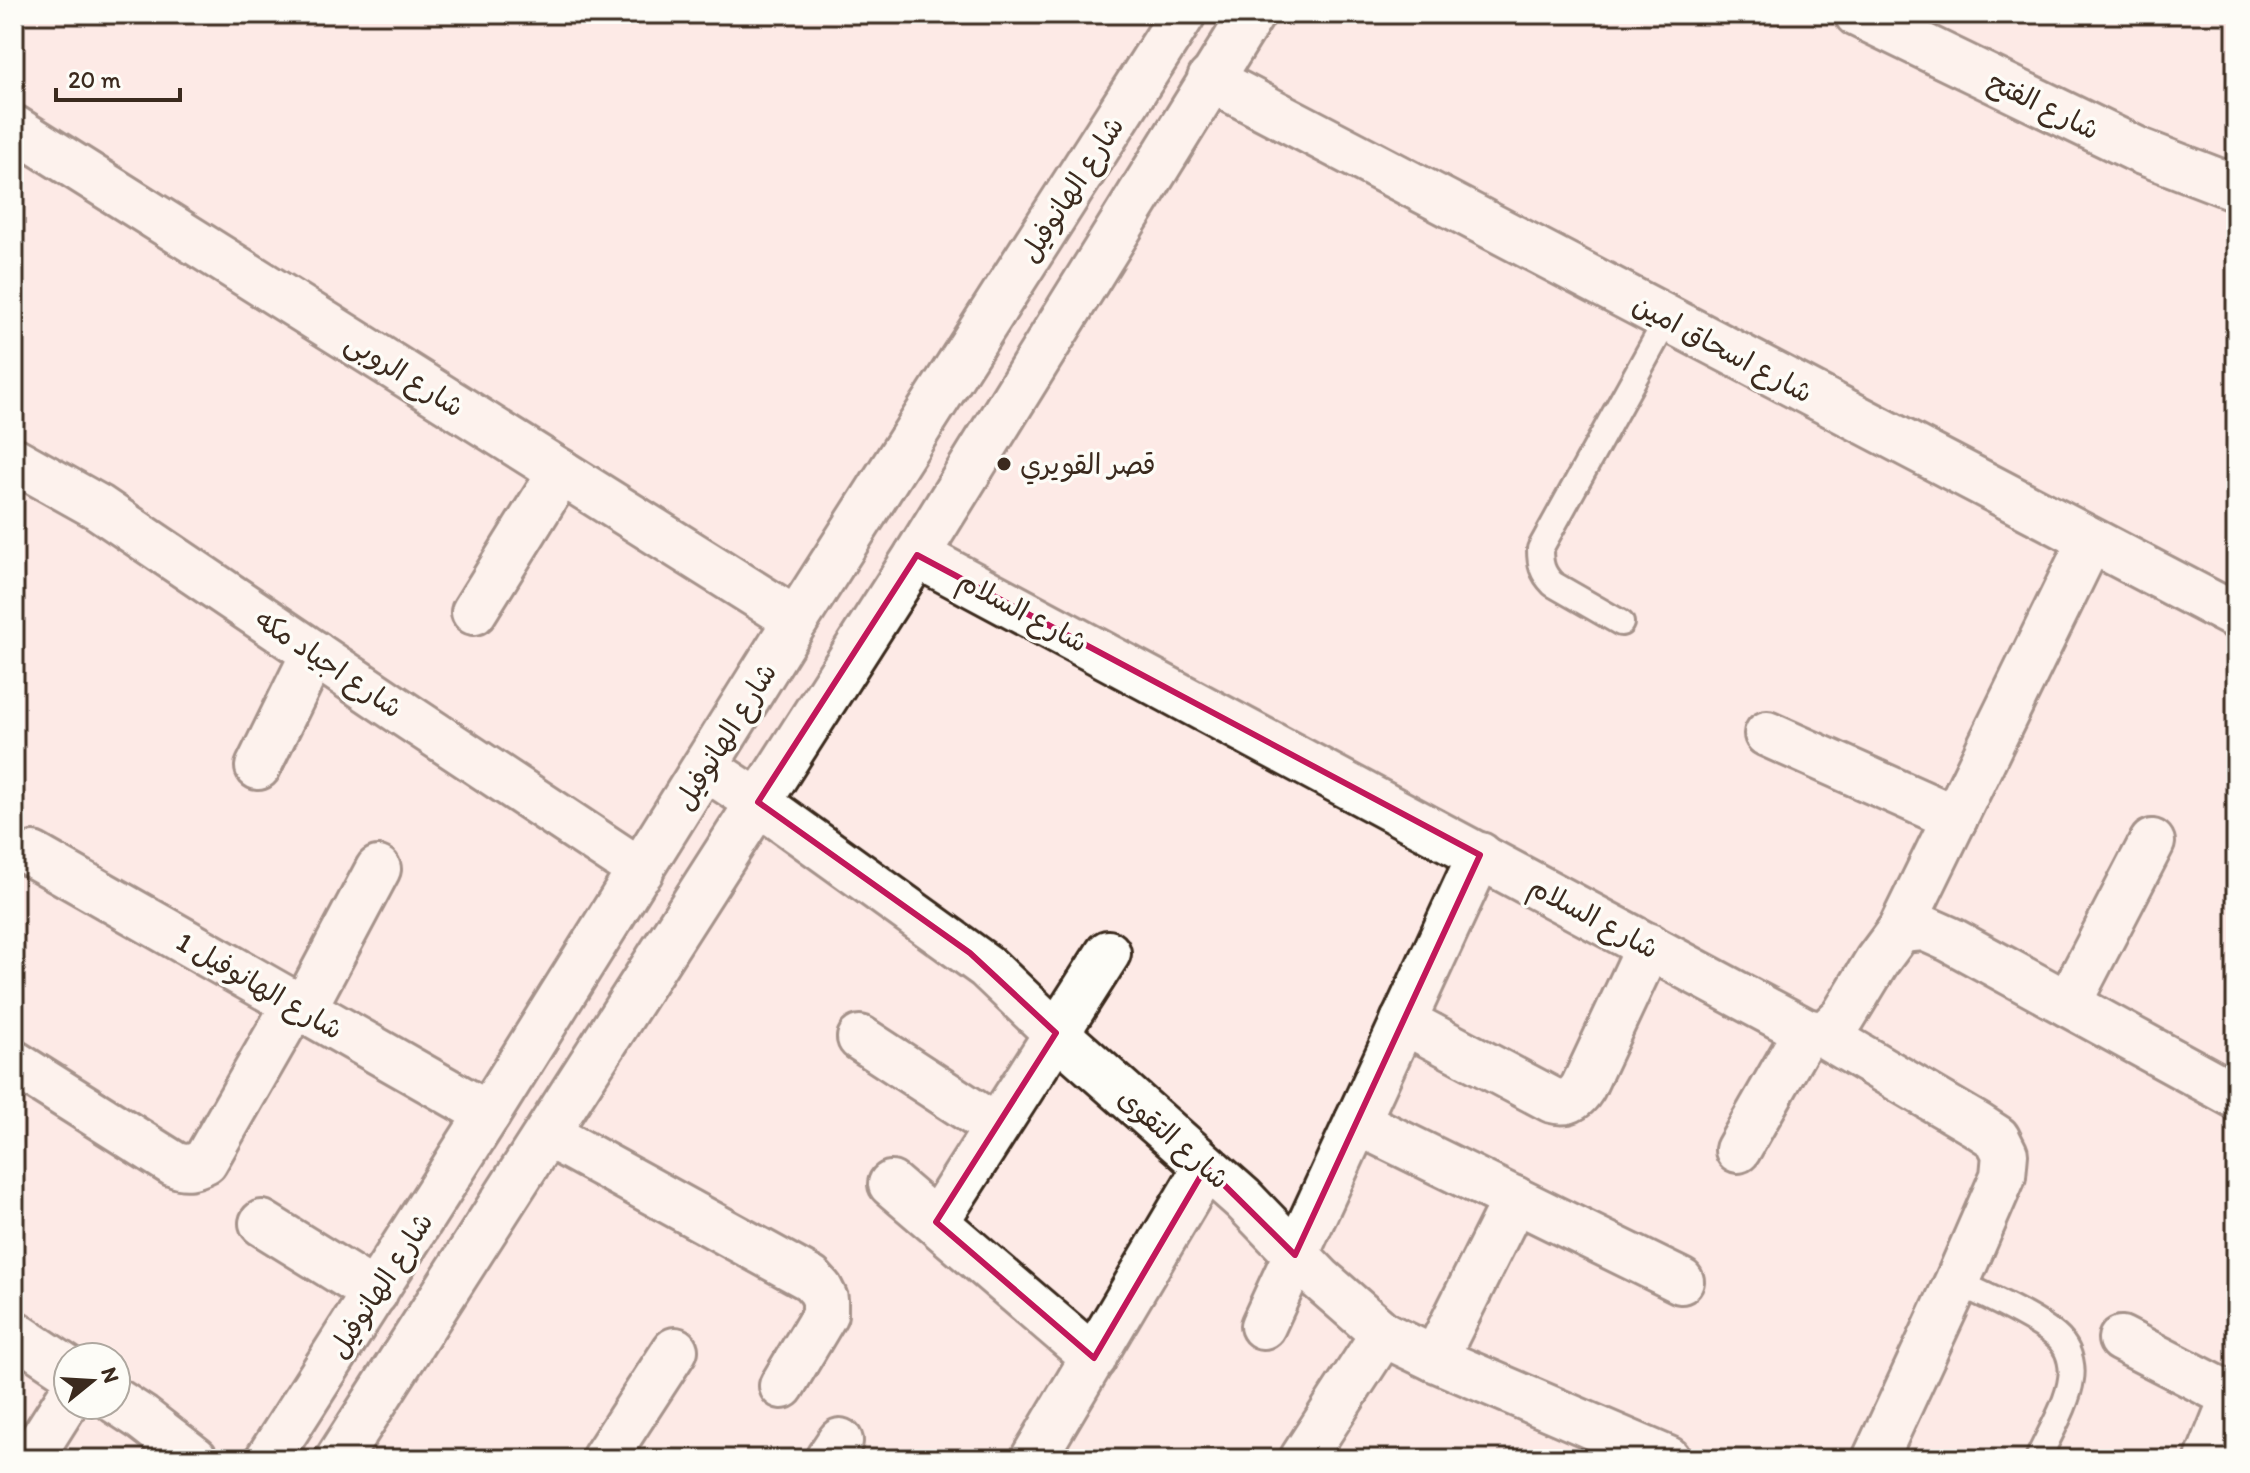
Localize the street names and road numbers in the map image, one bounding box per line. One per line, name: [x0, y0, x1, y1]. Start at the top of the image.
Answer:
street label: شارع الفتح: [1982, 64, 2105, 149]
street label: شارع الهانوفيل: [1011, 110, 1133, 270]
street label: شارع اسحاق امين: [1626, 286, 1818, 412]
street label: شارع الروبى: [338, 324, 470, 426]
street label: شارع السلام: [950, 563, 1094, 664]
street label: شارع اجياد مكه: [247, 601, 409, 727]
street label: شارع الهانوفيل: [666, 656, 786, 817]
street label: شارع السلام: [1521, 869, 1665, 970]
street label: شارع الهانوفيل 1: [170, 924, 349, 1049]
street label: شارع التقوى: [1109, 1080, 1237, 1198]
street label: شارع الهانوفيل: [320, 1206, 442, 1366]

